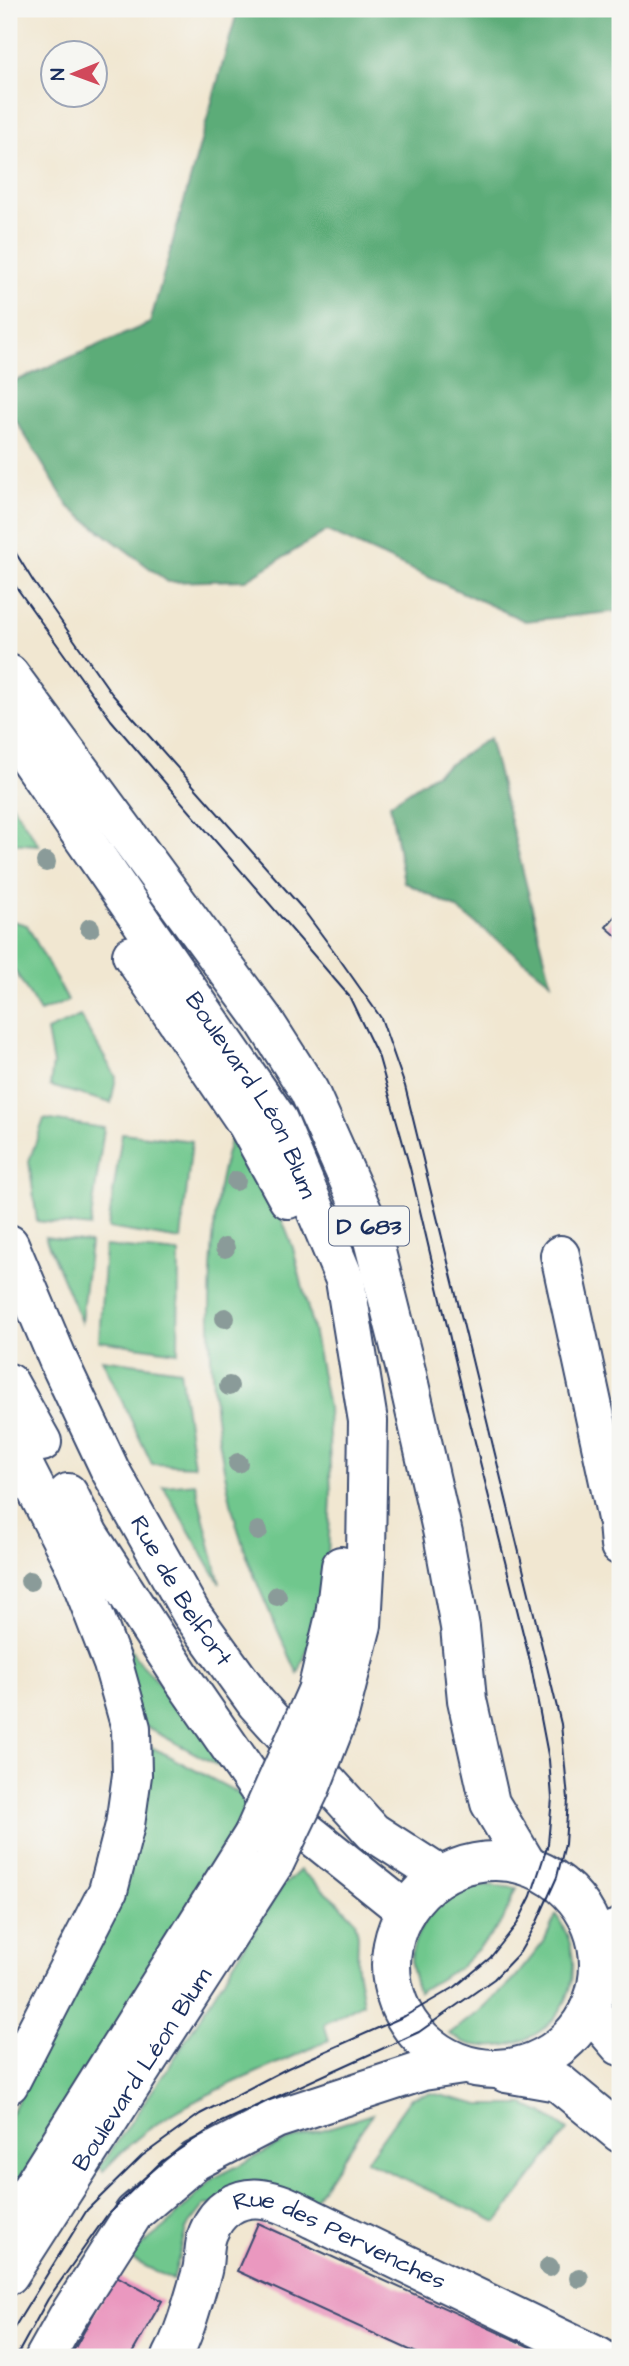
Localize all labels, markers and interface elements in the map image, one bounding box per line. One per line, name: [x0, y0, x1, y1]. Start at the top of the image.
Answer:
north arrow: [38, 38, 108, 108]
text: N: [45, 68, 72, 80]
street label: Boulevard Léon Blum: [176, 985, 325, 1204]
road number: D 683: [329, 1206, 409, 1246]
street label: Rue de Belfort: [121, 1510, 240, 1674]
street label: Boulevard Léon Blum: [64, 1961, 221, 2178]
street label: Rue des Pervenches: [229, 2182, 452, 2299]

